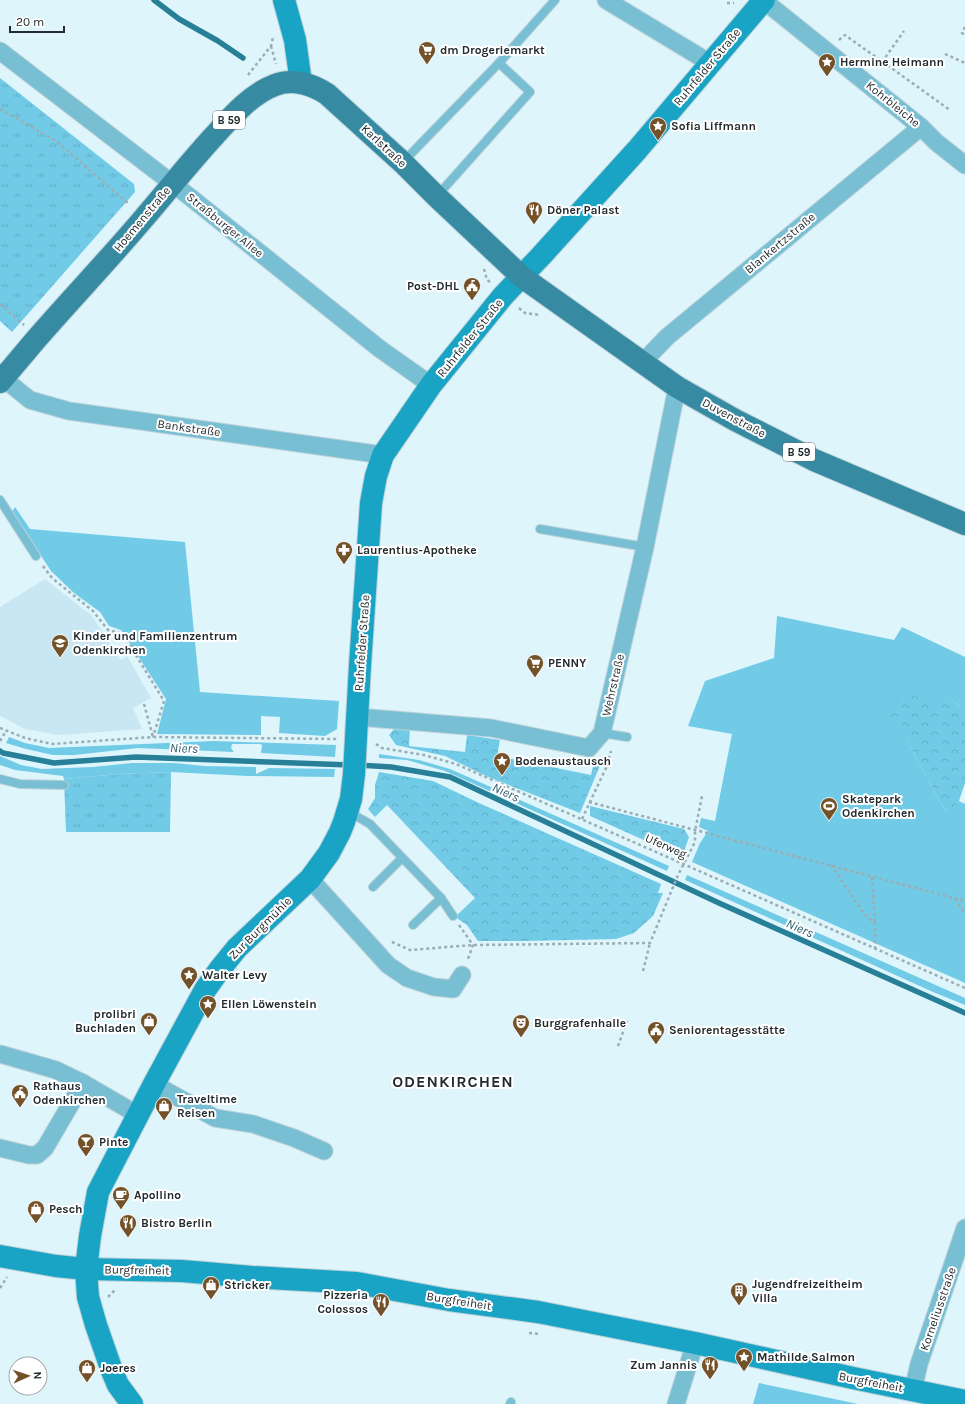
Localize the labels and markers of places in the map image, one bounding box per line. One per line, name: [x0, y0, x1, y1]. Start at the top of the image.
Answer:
supermarket icon: dm Drogeriemarkt: [417, 40, 437, 65]
place label: dm Drogeriemarkt: [440, 43, 545, 57]
place icon: Hermine Heimann: [817, 52, 837, 77]
place label: Hermine Heimann: [840, 55, 944, 69]
place icon: Sofia Liffmann: [648, 116, 668, 141]
place label: Sofia Liffmann: [671, 119, 756, 133]
restaurant icon: Döner Palast: [524, 200, 544, 225]
place label: Döner Palast: [547, 203, 620, 217]
public building icon: Post-DHL: [462, 276, 482, 301]
place label: Post-DHL: [407, 279, 459, 293]
pharmacy icon: Laurentius-Apotheke: [334, 540, 354, 565]
place label: Laurentius-Apotheke: [357, 543, 477, 557]
place label: Kinder und Familienzentrum Odenkirchen: [73, 629, 237, 657]
school or university icon: Kinder und Familienzentrum Odenkirchen: [50, 633, 70, 658]
supermarket icon: PENNY: [525, 653, 545, 678]
place label: PENNY: [548, 656, 586, 670]
place icon: Bodenaustausch: [492, 751, 512, 776]
place label: Bodenaustausch: [515, 754, 611, 768]
place label: Skatepark Odenkirchen: [842, 792, 915, 820]
sports icon: Skatepark Odenkirchen: [819, 796, 839, 821]
place icon: Walter Levy: [179, 965, 199, 990]
place label: Walter Levy: [202, 968, 267, 982]
place icon: Ellen Löwenstein: [198, 994, 218, 1019]
place label: Ellen Löwenstein: [221, 997, 317, 1011]
place label: prolibri Buchladen: [75, 1007, 136, 1035]
shop icon: prolibri Buchladen: [139, 1011, 159, 1036]
theatre icon: Burggrafenhalle: [511, 1013, 531, 1038]
place label: Burggrafenhalle: [534, 1016, 626, 1030]
public building icon: Seniorentagesstätte: [646, 1020, 666, 1045]
place label: Seniorentagesstätte: [669, 1023, 785, 1037]
place label: Rathaus Odenkirchen: [33, 1079, 106, 1107]
public building icon: Rathaus Odenkirchen: [10, 1083, 30, 1108]
place label: Traveltime Reisen: [177, 1092, 237, 1120]
shop icon: Traveltime Reisen: [154, 1096, 174, 1121]
bar icon: Pinte: [76, 1132, 96, 1157]
place label: Pinte: [99, 1135, 128, 1149]
cafe icon: Apollino: [111, 1185, 131, 1210]
place label: Apollino: [134, 1188, 181, 1202]
shop icon: Pesch: [26, 1199, 46, 1224]
place label: Pesch: [49, 1202, 83, 1216]
restaurant icon: Bistro Berlin: [118, 1213, 138, 1238]
place label: Bistro Berlin: [141, 1216, 212, 1230]
shop icon: Stricker: [201, 1275, 221, 1300]
place label: Jugendfreizeitheim Villa: [752, 1277, 863, 1305]
place label: Stricker: [224, 1278, 270, 1292]
building icon: Jugendfreizeitheim Villa: [729, 1281, 749, 1306]
place label: Pizzeria Colossos: [317, 1288, 368, 1316]
restaurant icon: Pizzeria Colossos: [371, 1292, 391, 1317]
place icon: Mathilde Salmon: [734, 1347, 754, 1372]
place label: Mathilde Salmon: [757, 1350, 855, 1364]
restaurant icon: Zum Jannis: [700, 1355, 720, 1380]
shop icon: Joeres: [77, 1358, 97, 1383]
place label: Zum Jannis: [630, 1358, 697, 1372]
place label: Joeres: [100, 1361, 136, 1375]

